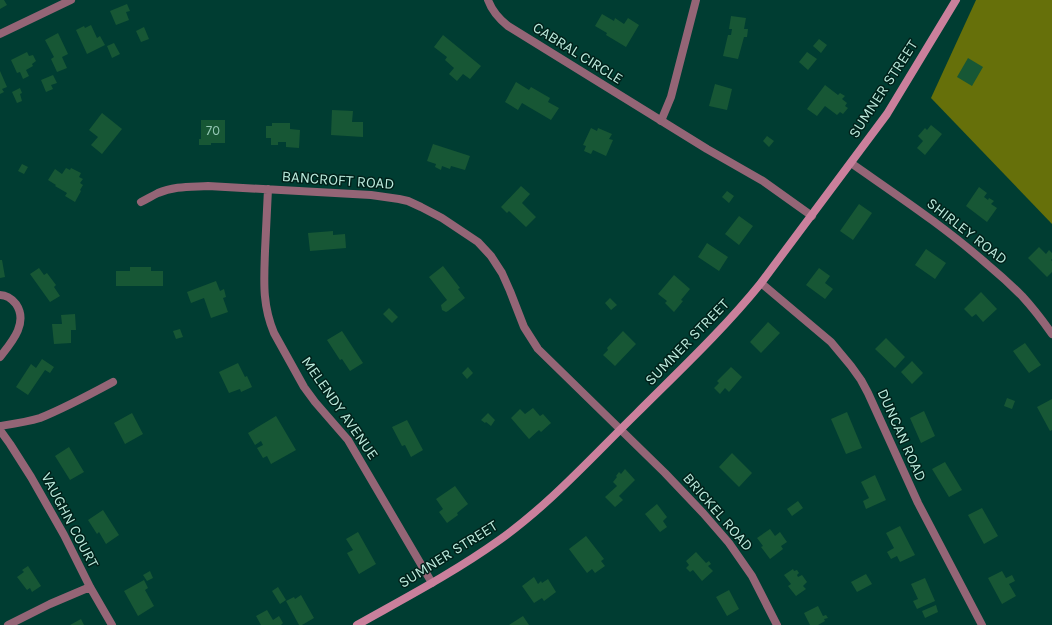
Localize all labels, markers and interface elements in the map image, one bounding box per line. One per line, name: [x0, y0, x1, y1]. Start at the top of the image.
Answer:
street label: CABRAL CIRCLE: [530, 18, 626, 88]
street label: SUMNER STREET: [845, 36, 922, 141]
house number: 70: [206, 123, 220, 138]
street label: BANCROFT ROAD: [281, 167, 395, 193]
street label: SHIRLEY ROAD: [923, 194, 1011, 268]
street label: SUMNER STREET: [641, 295, 733, 389]
street label: MELENDY AVENUE: [298, 353, 382, 463]
street label: DUNCAN ROAD: [874, 386, 930, 484]
street label: VAUGHN COURT: [37, 469, 103, 571]
street label: BRICKEL ROAD: [679, 469, 757, 555]
street label: SUMNER STREET: [395, 516, 501, 592]

